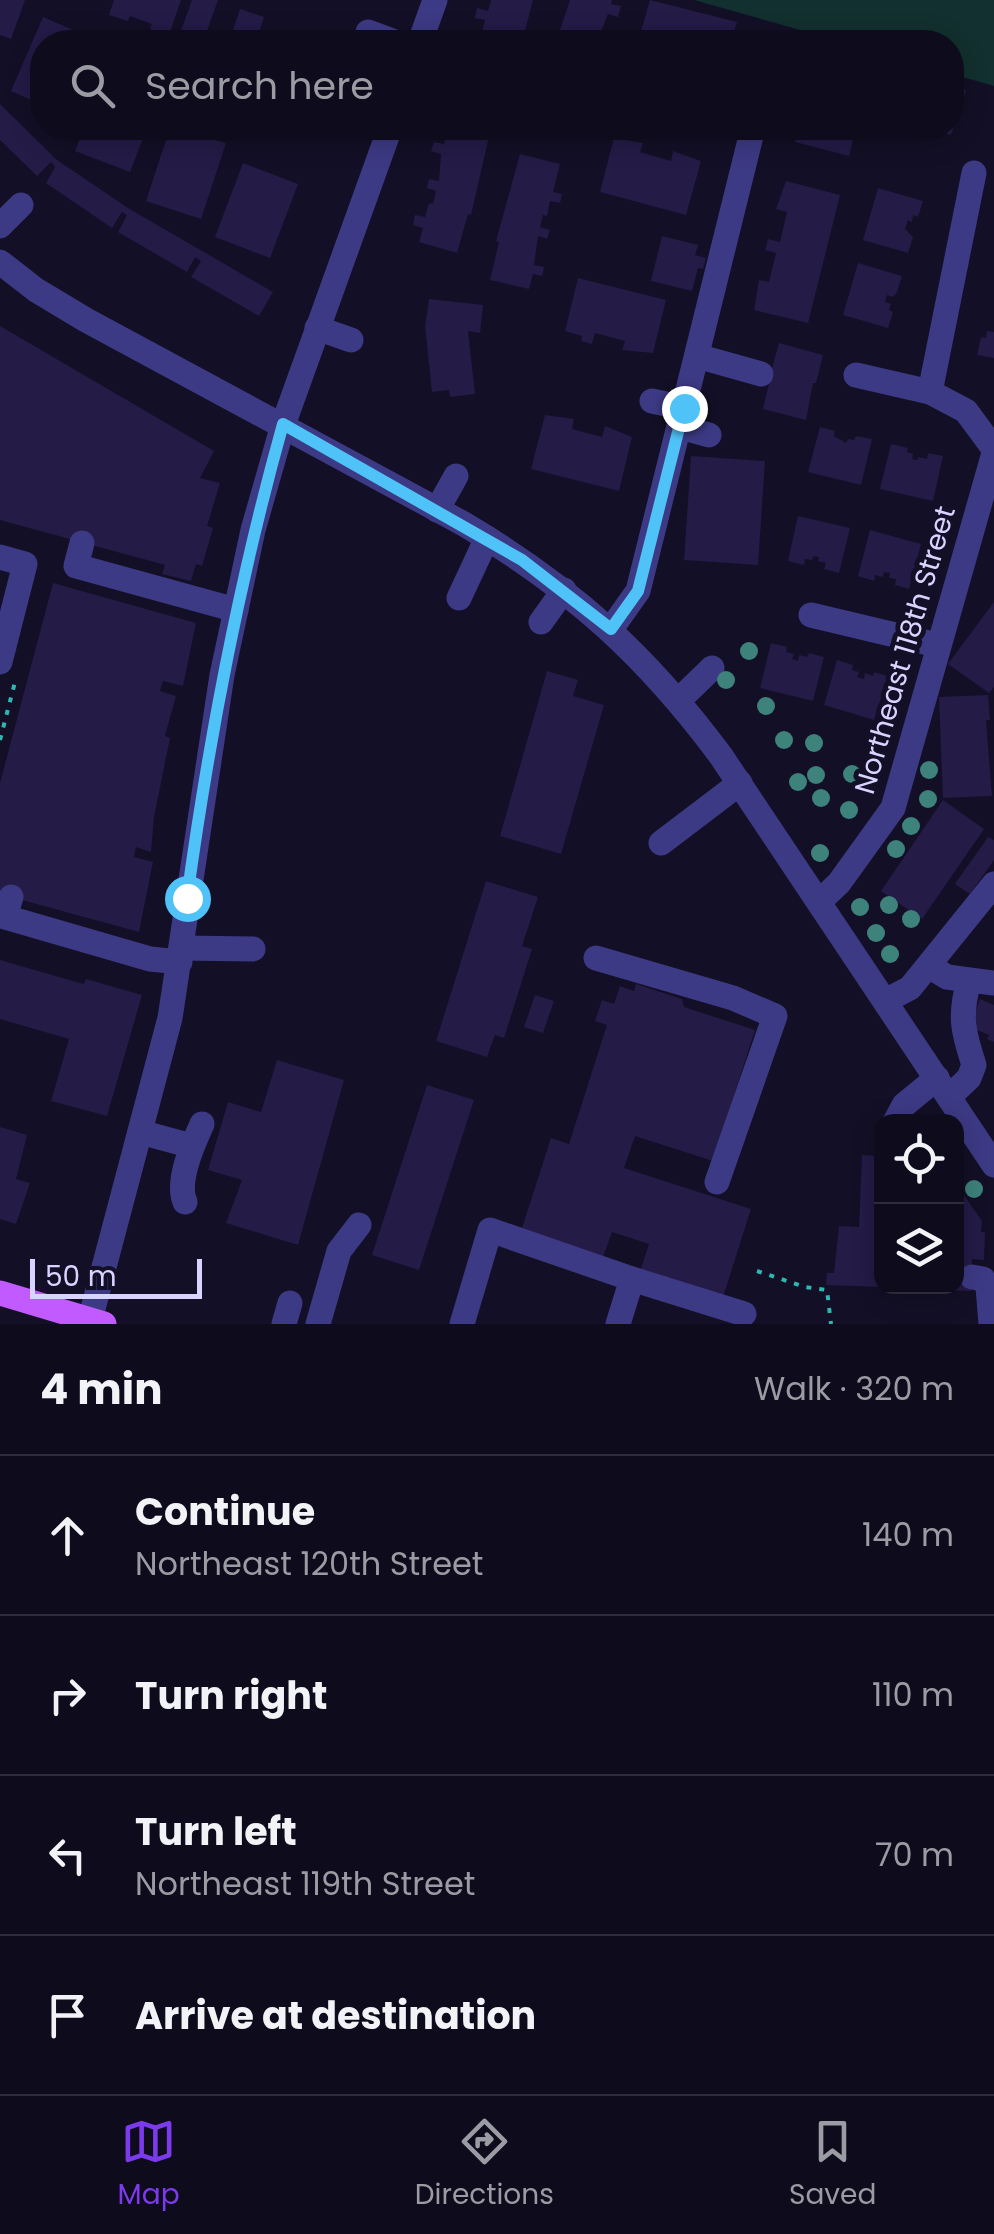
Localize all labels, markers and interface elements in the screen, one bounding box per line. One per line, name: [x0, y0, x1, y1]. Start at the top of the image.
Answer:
search box: [30, 30, 964, 140]
icon: search: [65, 58, 120, 113]
text: Search here: [145, 59, 374, 112]
route end: [662, 386, 708, 432]
street label: Northeast 118th Street: [845, 501, 965, 799]
route start: [165, 876, 211, 922]
map controls: [874, 1114, 964, 1294]
button: locate: [874, 1114, 964, 1204]
button: layers: [874, 1204, 964, 1294]
scale bar: [30, 1254, 202, 1298]
text: 50 m: [45, 1257, 116, 1296]
text: 4 min: [40, 1360, 163, 1419]
text: Walk · 320 m: [754, 1366, 954, 1411]
text: Continue: [135, 1485, 315, 1538]
icon: ahead: [40, 1508, 95, 1563]
text: 140 m: [862, 1512, 954, 1557]
text: Northeast 120th Street: [135, 1541, 484, 1586]
icon: right: [40, 1668, 95, 1723]
text: Turn right: [135, 1669, 327, 1722]
text: 110 m: [872, 1672, 954, 1717]
text: Turn left: [135, 1805, 297, 1858]
icon: left: [40, 1828, 95, 1883]
text: 70 m: [875, 1832, 954, 1877]
text: Northeast 119th Street: [135, 1861, 475, 1906]
icon: arrive: [40, 1988, 95, 2043]
text: Arrive at destination: [135, 1989, 536, 2042]
tab: Map: [118, 2114, 180, 2216]
tab: Directions: [415, 2114, 554, 2216]
tab: Saved: [789, 2114, 876, 2216]

